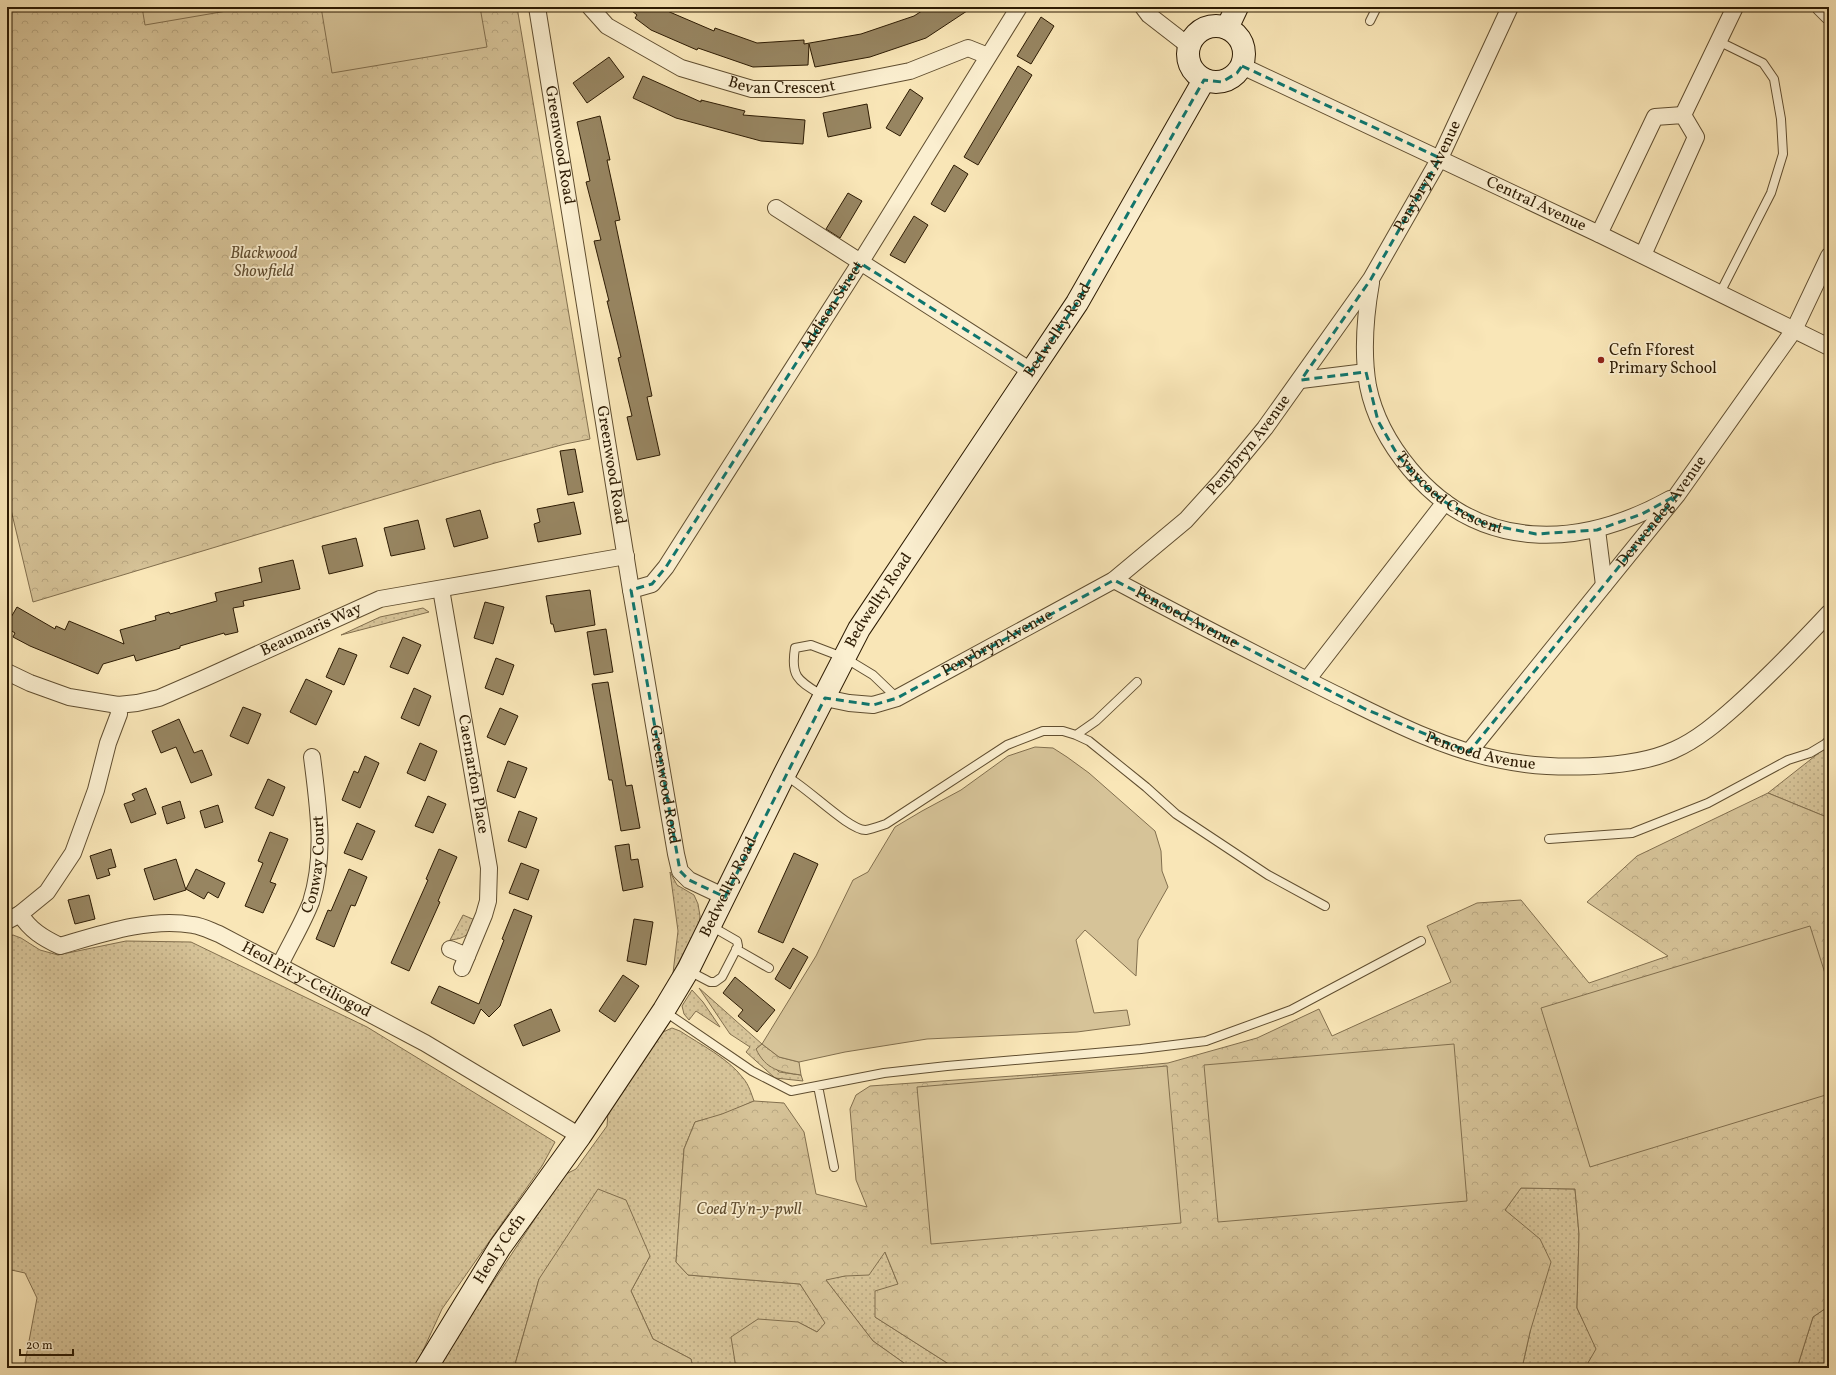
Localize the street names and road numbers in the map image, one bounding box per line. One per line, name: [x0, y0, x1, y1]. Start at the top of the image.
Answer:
street label: Bevan Crescent: [725, 71, 838, 100]
street label: Greenwood Road: [539, 84, 580, 206]
street label: Penybryn Avenue: [1389, 117, 1467, 236]
street label: Central Avenue: [1482, 171, 1590, 237]
street label: Addison Street: [795, 256, 870, 356]
street label: Bedwellty Road: [1019, 279, 1097, 382]
street label: Penybryn Avenue: [1202, 391, 1296, 501]
street label: Greenwood Road: [590, 404, 631, 526]
street label: Tynycoed Crescent: [1389, 447, 1506, 540]
street label: Derwendeg Avenue: [1612, 452, 1712, 572]
street label: Bedwellty Road: [840, 549, 918, 652]
street label: Pencoed Avenue: [1131, 582, 1242, 654]
street label: Beaumaris Way: [257, 597, 366, 662]
street label: Penybryn Avenue: [938, 604, 1057, 682]
street label: Caernarfon Place: [452, 713, 494, 836]
street label: Greenwood Road: [643, 724, 685, 846]
street label: Pencoed Avenue: [1422, 726, 1537, 776]
street label: Conway Court: [296, 814, 331, 917]
street label: Bedwellty Road: [695, 833, 763, 941]
street label: Heol Pit-y-Ceiliogod: [237, 937, 375, 1023]
street label: Heol y Cefn: [469, 1210, 531, 1288]

